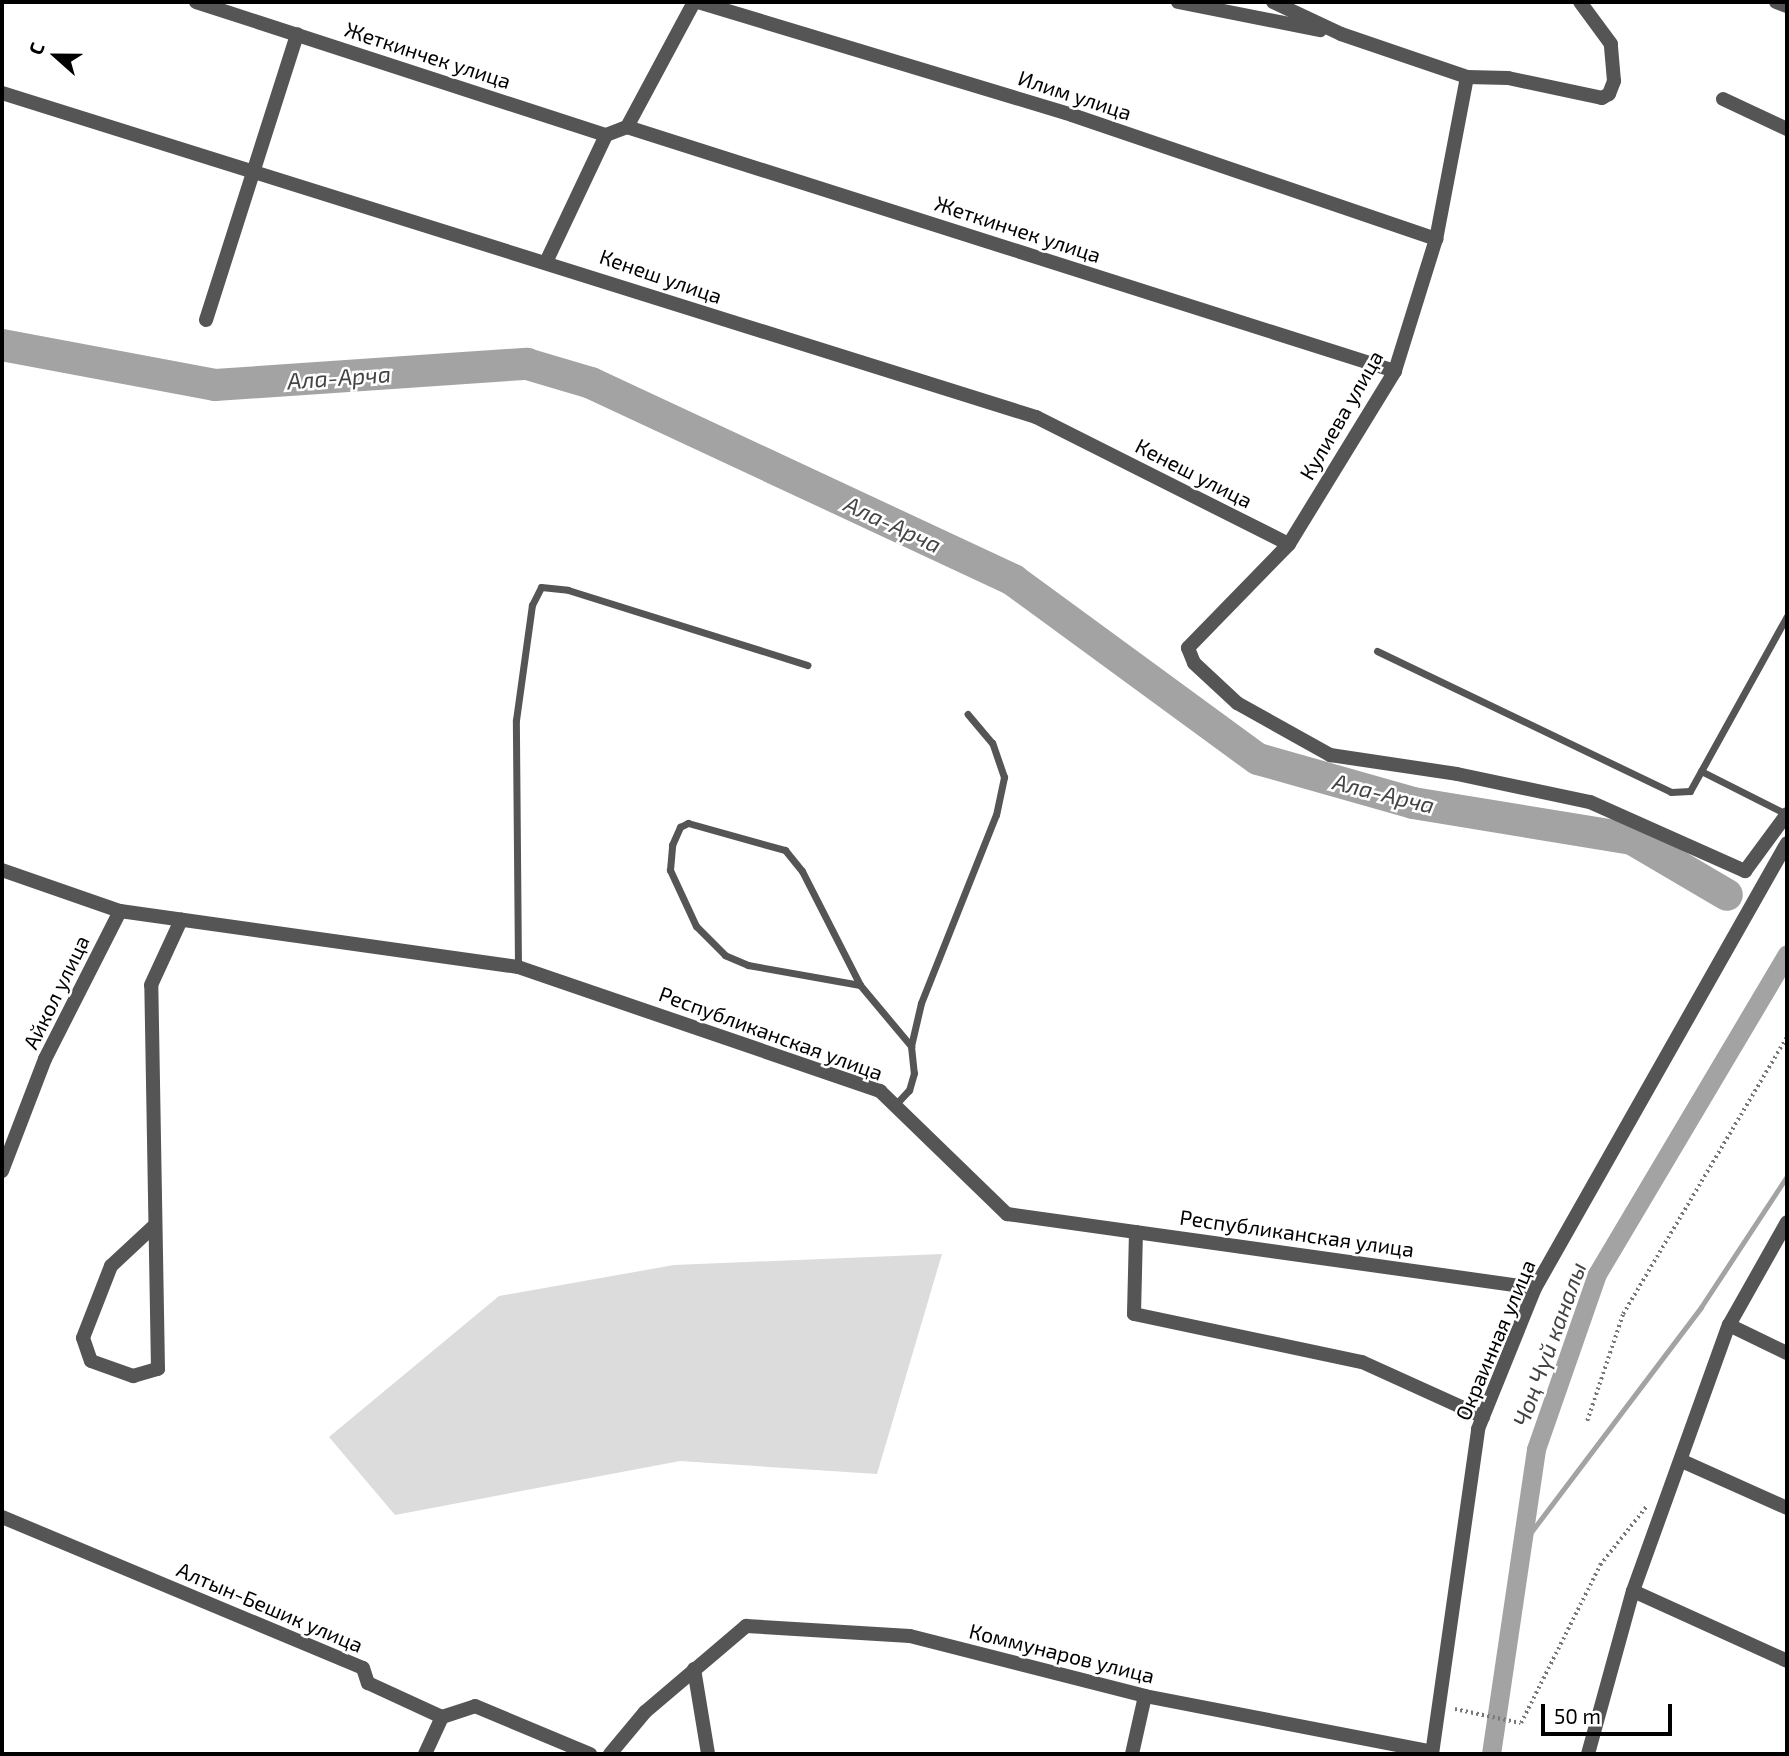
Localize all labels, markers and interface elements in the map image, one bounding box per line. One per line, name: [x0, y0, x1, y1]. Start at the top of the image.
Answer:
street label: Жеткинчек улица: [342, 16, 514, 94]
north arrow: [21, 21, 91, 91]
text: С: [23, 39, 49, 58]
street label: Илим улица: [1015, 65, 1135, 125]
street label: Жеткинчек улица: [932, 190, 1104, 268]
street label: Кенеш улица: [597, 243, 725, 309]
street label: Кулиева улица: [1294, 346, 1388, 484]
water label: Ала-Арча: [286, 360, 392, 394]
street label: Кенеш улица: [1131, 433, 1257, 513]
water label: Ала-Арча: [840, 490, 946, 558]
water label: Ала-Арча: [1330, 767, 1438, 819]
street label: Айкол улица: [18, 931, 94, 1053]
street label: Республиканская улица: [656, 981, 886, 1085]
street label: Республиканская улица: [1178, 1204, 1416, 1262]
street label: Окраинная улица: [1450, 1256, 1540, 1424]
water label: Чоң Чүй каналы: [1506, 1258, 1592, 1430]
street label: Алтын-Бешик улица: [173, 1556, 367, 1658]
street label: Коммунаров улица: [967, 1618, 1157, 1688]
scale bar: [1544, 1690, 1675, 1734]
text: 50 m: [1554, 1703, 1601, 1728]

